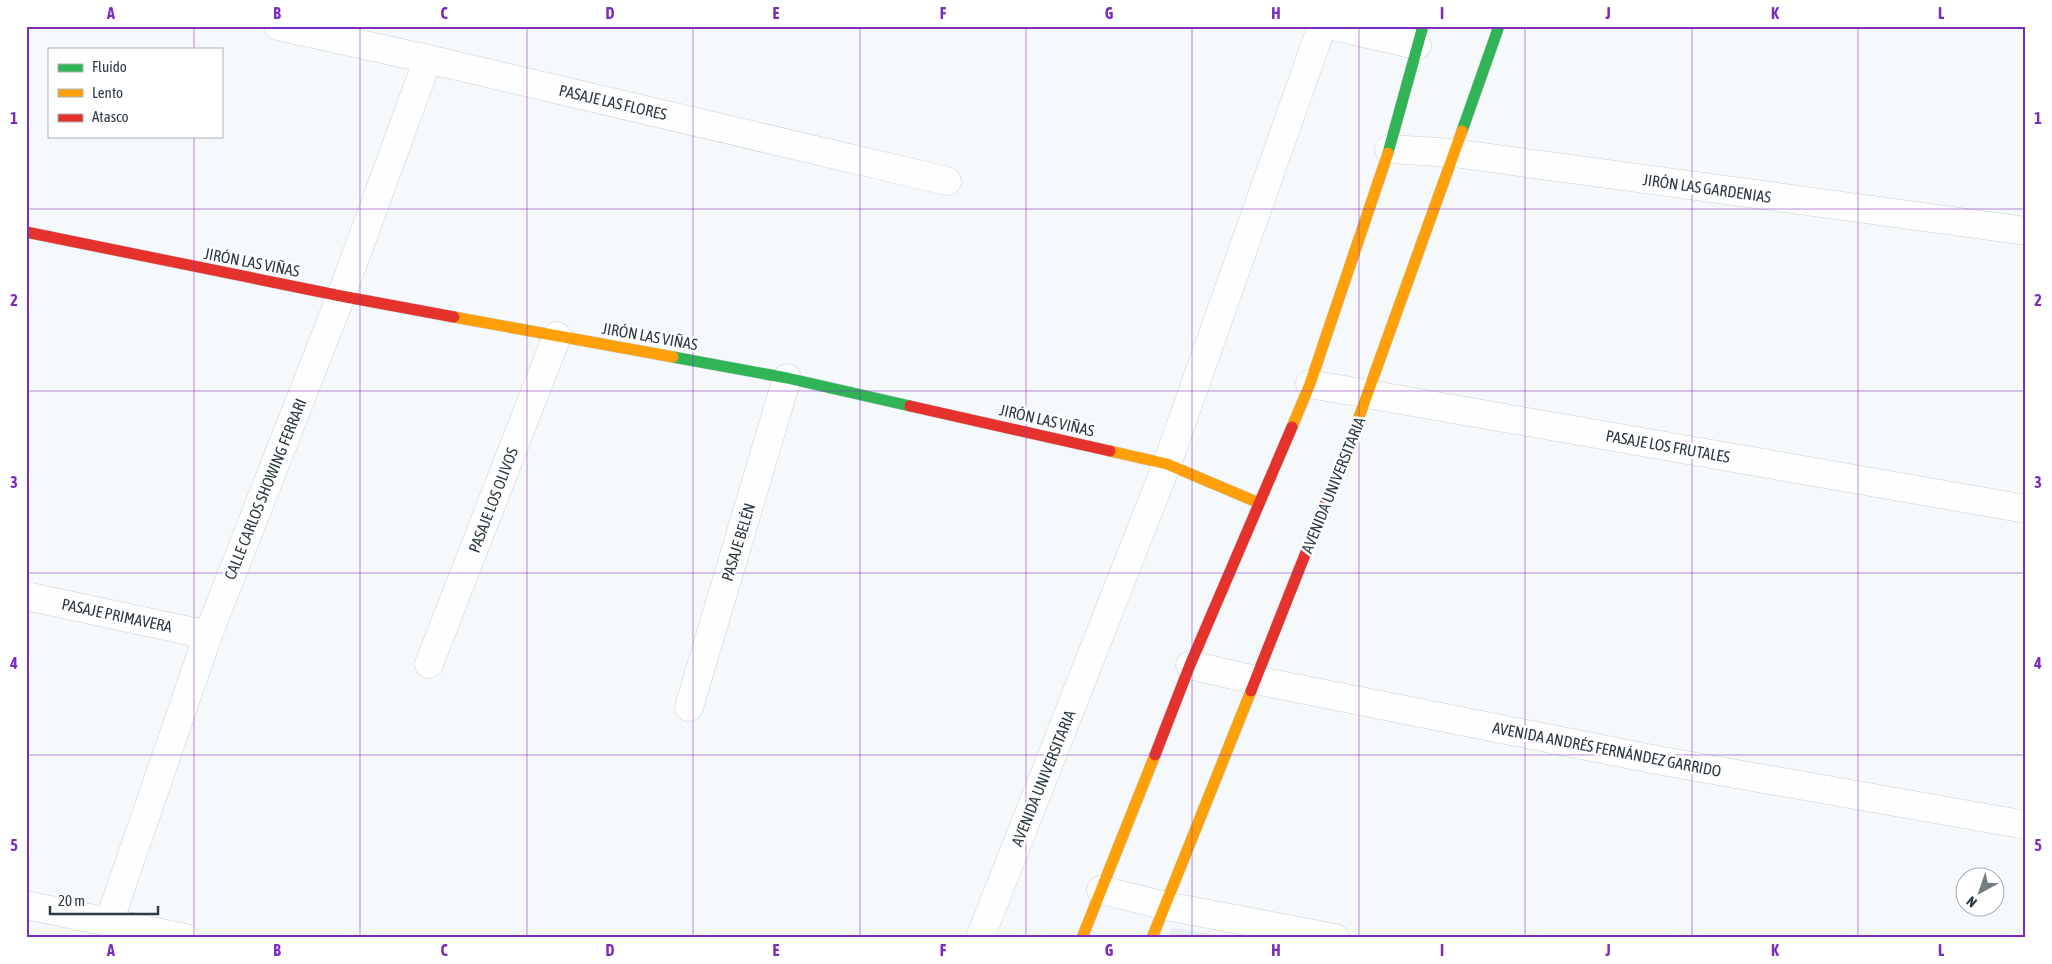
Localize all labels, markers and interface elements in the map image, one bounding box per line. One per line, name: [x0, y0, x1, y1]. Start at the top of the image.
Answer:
text: A: [106, 4, 115, 22]
text: B: [273, 4, 281, 22]
text: C: [440, 4, 448, 22]
text: D: [606, 4, 615, 22]
text: E: [773, 4, 780, 22]
text: F: [940, 4, 947, 22]
text: G: [1105, 4, 1114, 22]
text: H: [1271, 4, 1281, 22]
text: I: [1440, 4, 1444, 22]
text: J: [1604, 4, 1611, 22]
text: K: [1771, 4, 1779, 22]
text: L: [1938, 4, 1945, 22]
legend: [48, 48, 222, 138]
text: Fluido: [92, 58, 127, 75]
street label: PASAJE LAS FLORES: [557, 81, 669, 123]
text: Lento: [92, 84, 123, 101]
text: Atasco: [92, 108, 129, 125]
text: 1: [10, 109, 18, 127]
text: 1: [2034, 109, 2042, 127]
street label: JIRÓN LAS GARDENIAS: [1642, 170, 1772, 206]
street label: JIRÓN LAS VIÑAS: [203, 244, 302, 280]
text: 2: [10, 291, 18, 309]
text: 2: [2034, 291, 2042, 309]
street label: JIRÓN LAS VIÑAS: [601, 319, 700, 353]
street label: CALLE CARLOS SHOWING FERRARI: [220, 396, 310, 582]
street label: JIRÓN LAS VIÑAS: [998, 400, 1096, 440]
street label: AVENIDA UNIVERSITARIA: [1297, 414, 1369, 556]
street label: PASAJE LOS FRUTALES: [1605, 426, 1732, 466]
street label: PASAJE LOS OLIVOS: [465, 445, 521, 555]
text: 3: [10, 473, 18, 491]
text: 3: [2034, 473, 2042, 491]
street label: PASAJE BELÉN: [718, 501, 758, 583]
street label: PASAJE PRIMAVERA: [60, 595, 174, 636]
text: 4: [9, 654, 18, 672]
text: 4: [2033, 654, 2042, 672]
street label: AVENIDA UNIVERSITARIA: [1007, 707, 1079, 849]
street label: AVENIDA ANDRÉS FERNÁNDEZ GARRIDO: [1491, 718, 1723, 780]
text: 5: [10, 836, 18, 854]
text: 5: [2034, 836, 2042, 854]
north arrow: [1954, 866, 2004, 916]
scale bar: [50, 884, 158, 916]
text: 20 m: [58, 892, 85, 909]
text: N: [1963, 893, 1980, 911]
text: A: [106, 941, 115, 959]
text: B: [273, 941, 281, 959]
text: C: [440, 941, 448, 959]
text: D: [606, 941, 615, 959]
text: E: [773, 941, 780, 959]
text: F: [940, 941, 947, 959]
text: G: [1105, 941, 1114, 959]
text: H: [1271, 941, 1281, 959]
text: I: [1440, 941, 1444, 959]
text: J: [1604, 941, 1611, 959]
text: K: [1771, 941, 1779, 959]
text: L: [1938, 941, 1945, 959]

